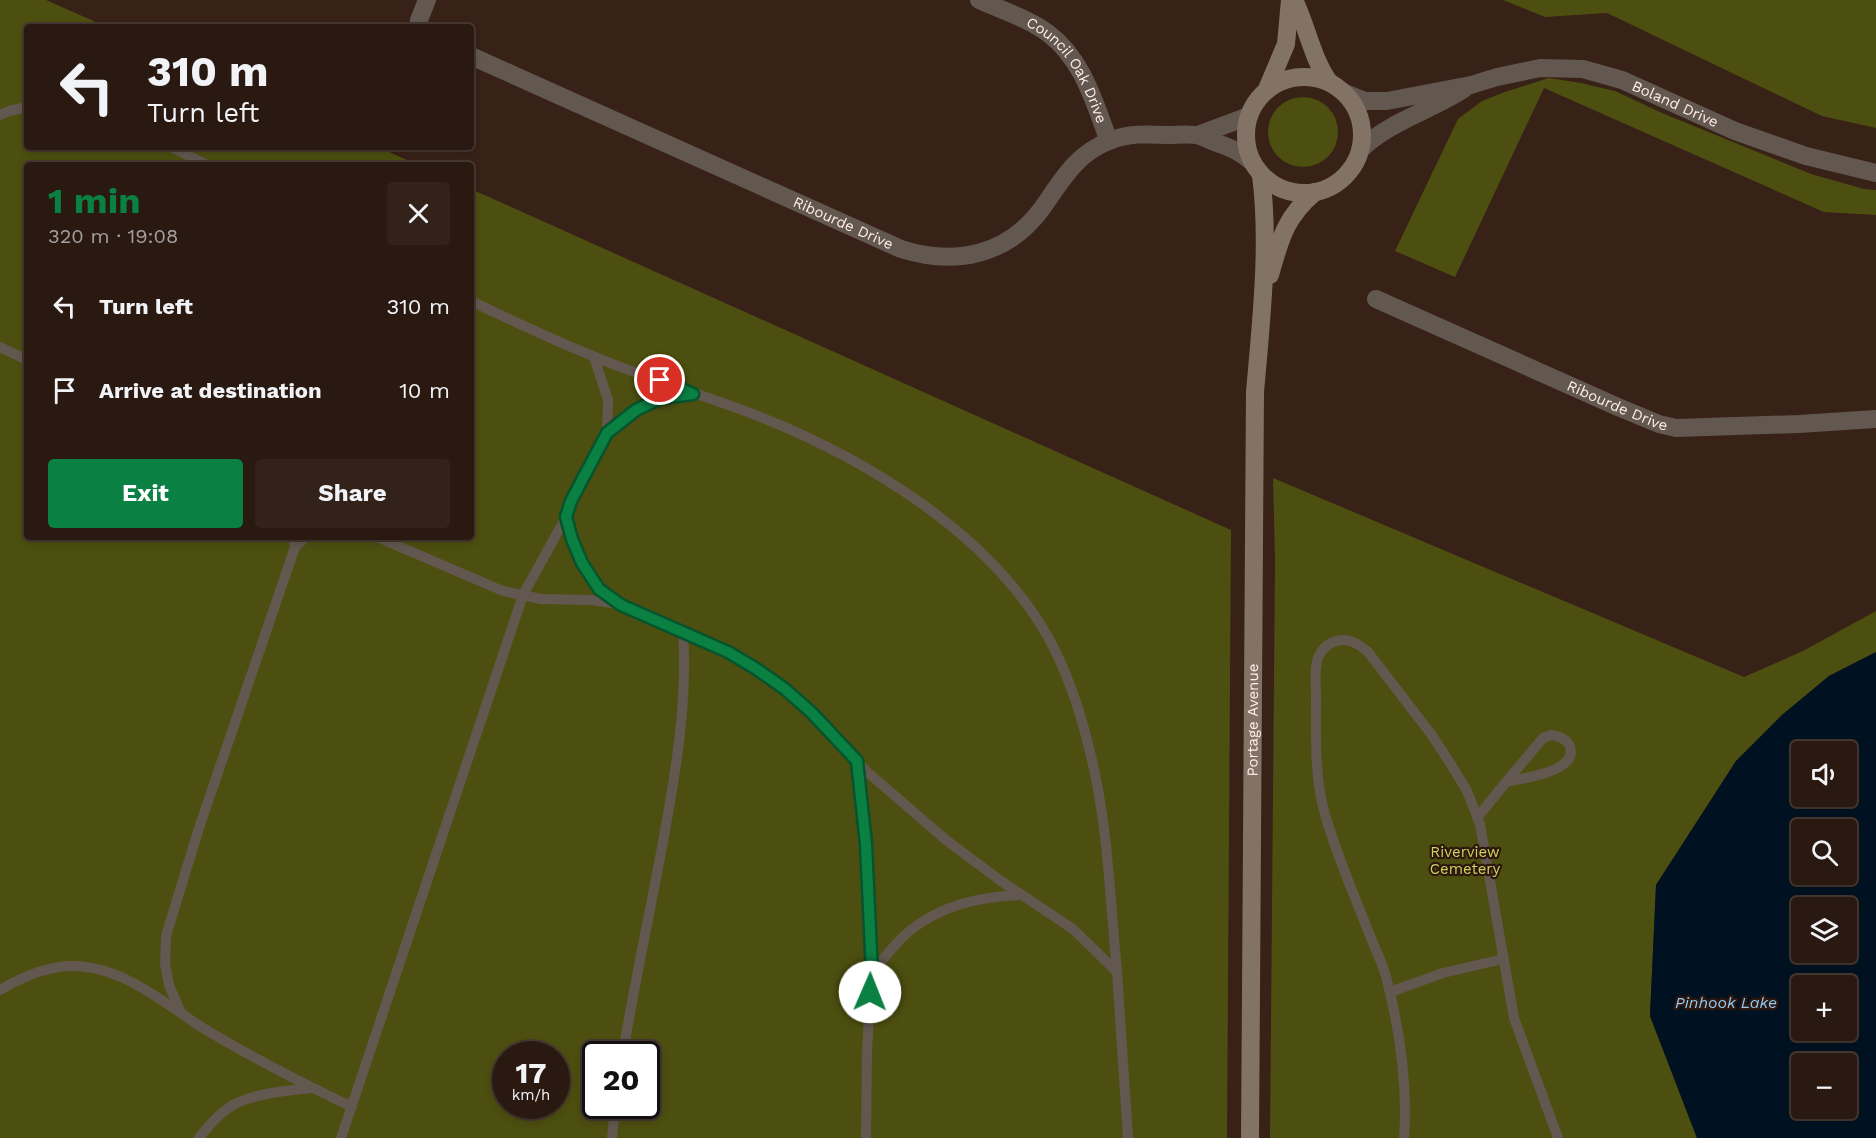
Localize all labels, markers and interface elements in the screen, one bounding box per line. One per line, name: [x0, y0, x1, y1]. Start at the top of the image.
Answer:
street label: Council Oak Drive: [1023, 13, 1111, 126]
text: 310 m: [147, 47, 269, 96]
icon: left: [48, 48, 126, 126]
street label: Boland Drive: [1629, 77, 1721, 131]
text: Turn left: [147, 97, 259, 129]
text: 1 min: [48, 180, 140, 222]
button: close: [387, 182, 450, 245]
street label: Ribourde Drive: [790, 193, 896, 253]
text: 320 m · 19:08: [48, 224, 178, 248]
icon: left: [48, 290, 81, 323]
text: Turn left: [99, 294, 193, 319]
text: 310 m: [386, 294, 450, 319]
pin: [634, 354, 685, 405]
icon: arrive: [643, 363, 676, 396]
icon: arrive: [48, 374, 81, 407]
street label: Ribourde Drive: [1564, 376, 1669, 435]
text: Arrive at destination: [99, 378, 322, 403]
text: 10 m: [399, 378, 450, 403]
button: Exit: [48, 459, 243, 528]
button: Share: [255, 459, 450, 528]
street label: Portage Avenue: [1243, 664, 1262, 776]
map controls: [1791, 741, 1857, 1119]
button: sound: [1791, 741, 1857, 807]
button: search: [1791, 819, 1857, 885]
park label: Riverview Cemetery: [1430, 843, 1500, 878]
button: layers: [1791, 897, 1857, 963]
position arrow: [838, 960, 902, 1024]
button: +: [1791, 975, 1857, 1041]
water label: Pinhook Lake: [1675, 993, 1777, 1012]
speed limit sign: 20: [582, 1041, 660, 1119]
button: −: [1791, 1053, 1857, 1119]
text: 17: [515, 1055, 547, 1090]
text: km/h: [512, 1086, 550, 1104]

